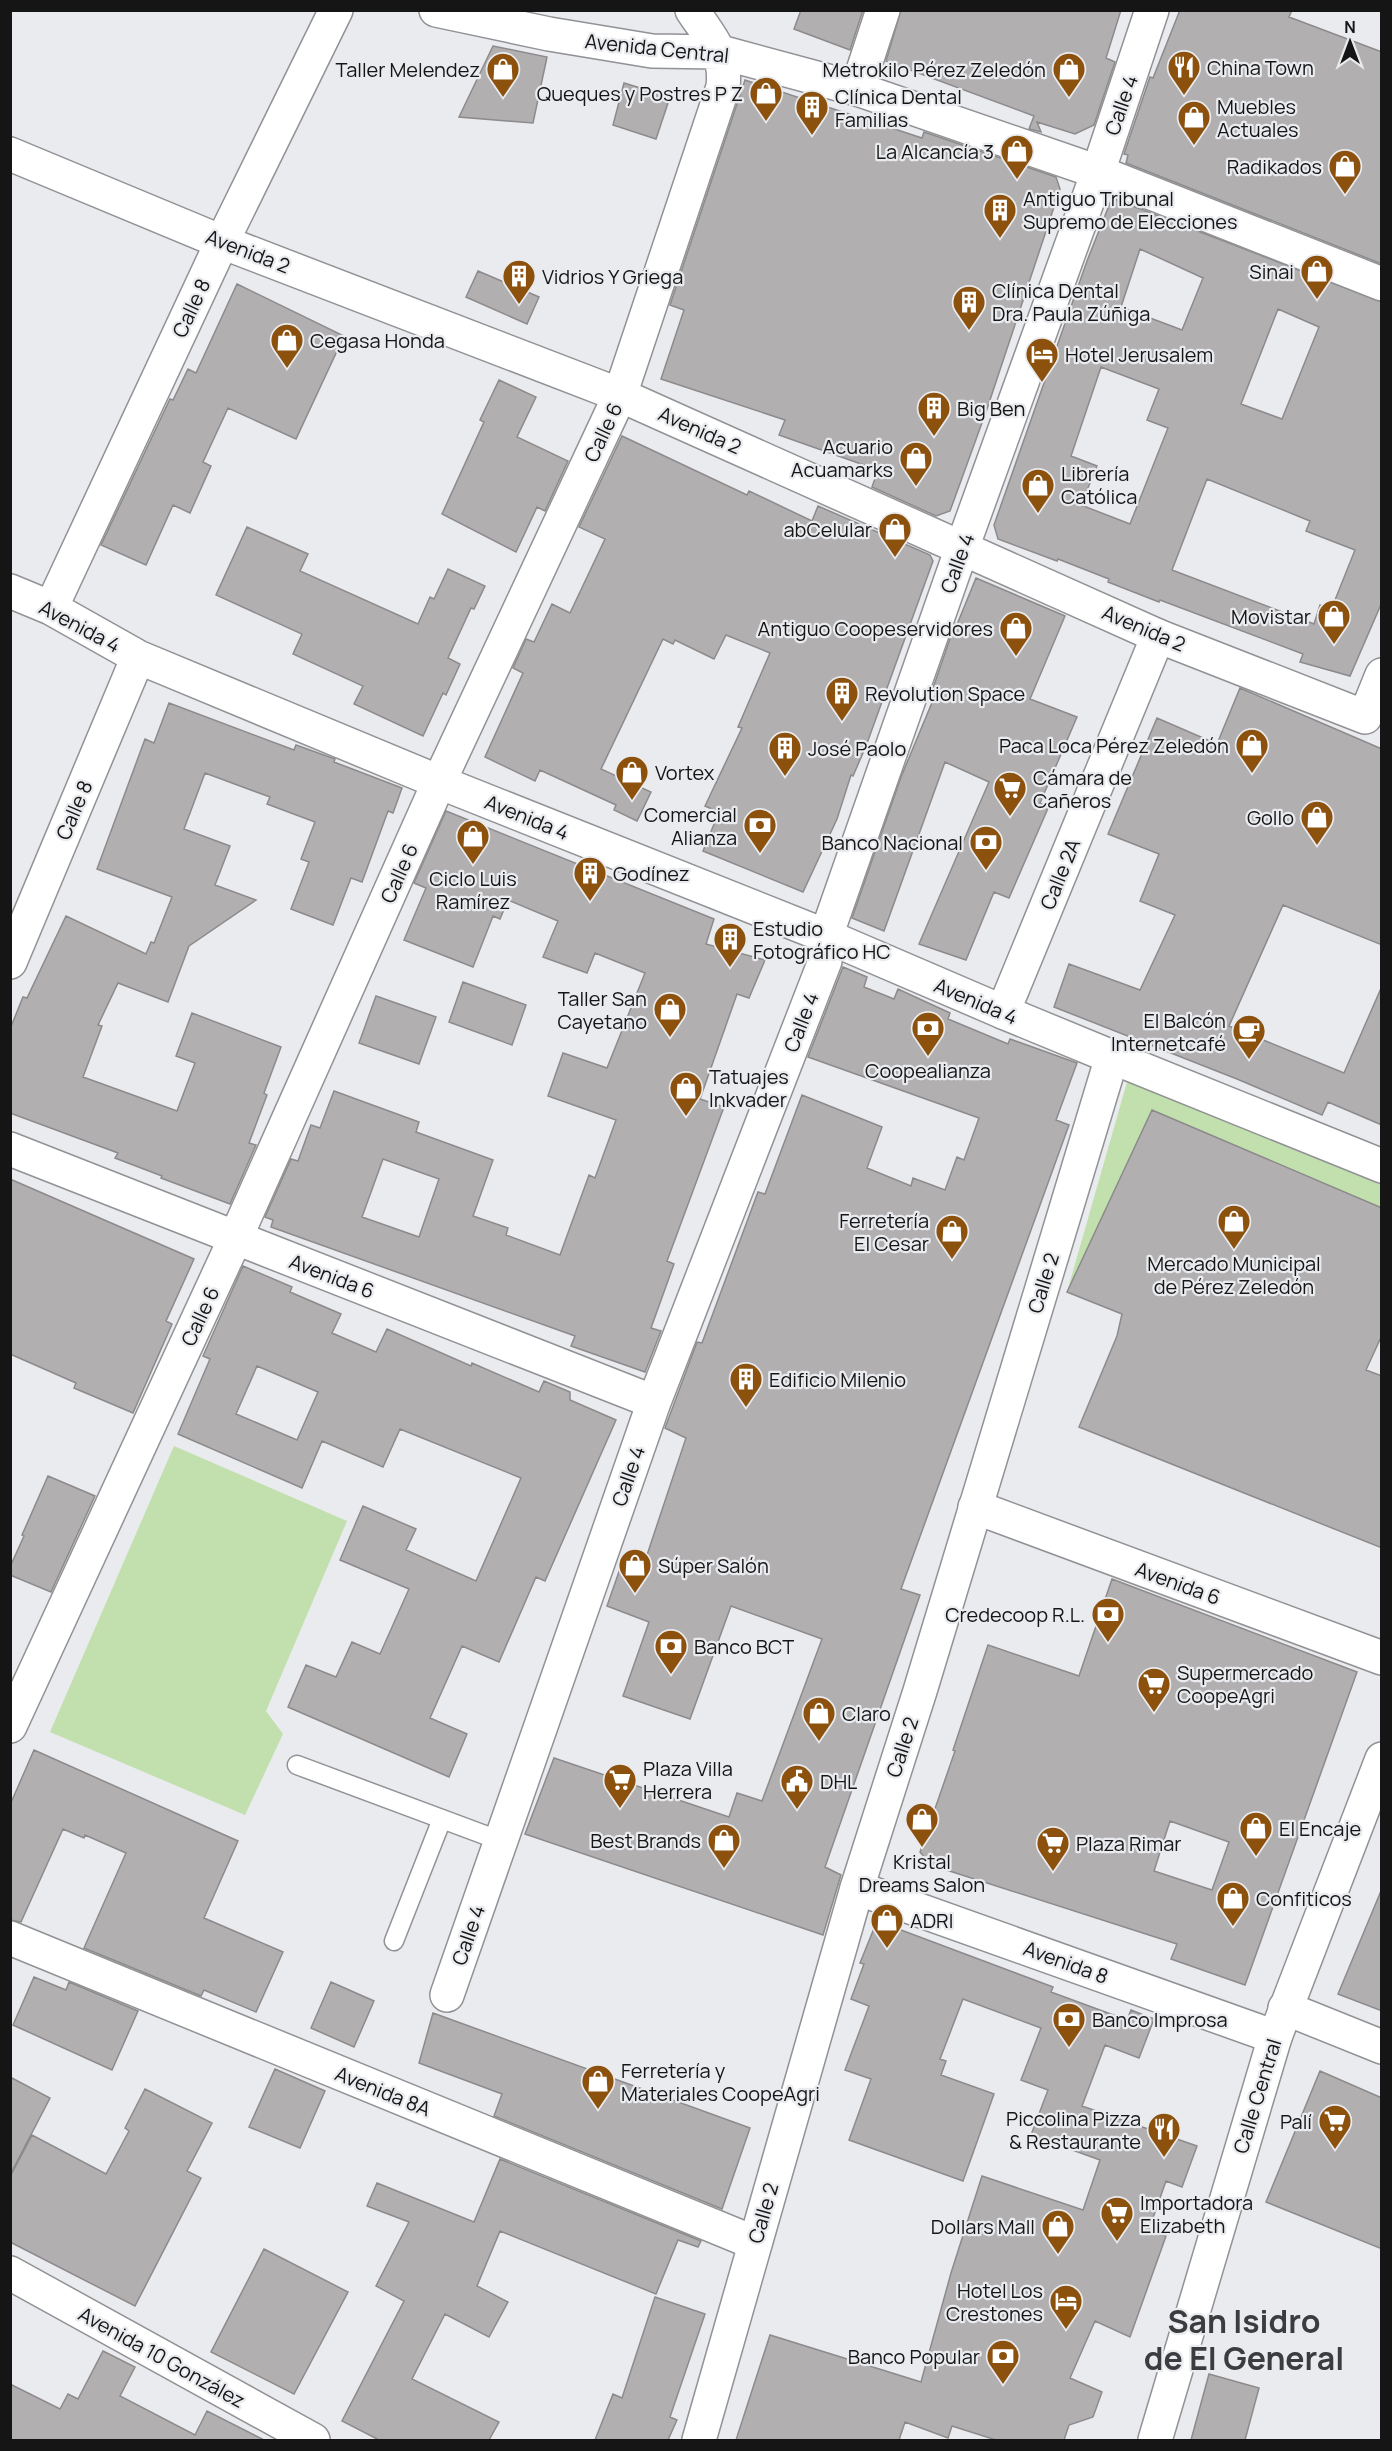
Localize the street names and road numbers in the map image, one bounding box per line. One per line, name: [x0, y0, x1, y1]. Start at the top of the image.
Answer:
street label: Avenida Central: [584, 27, 730, 69]
street label: Calle 4: [1098, 71, 1144, 139]
street label: Avenida 2: [202, 223, 294, 279]
street label: Calle 8: [166, 274, 216, 342]
street label: Calle 6: [577, 398, 629, 466]
street label: Avenida 2: [654, 400, 746, 460]
street label: Calle 4: [934, 529, 980, 597]
street label: Avenida 4: [35, 593, 125, 659]
street label: Avenida 2: [1098, 598, 1190, 658]
street label: Calle 8: [49, 776, 99, 844]
street label: Avenida 4: [481, 788, 573, 846]
street label: Calle 2A: [1034, 834, 1087, 913]
street label: Calle 6: [374, 839, 424, 907]
street label: Avenida 4: [930, 971, 1022, 1031]
street label: Calle 4: [777, 988, 825, 1056]
street label: Avenida 6: [286, 1247, 378, 1305]
street label: Calle 2: [1021, 1249, 1065, 1317]
street label: Calle 6: [174, 1282, 226, 1350]
street label: Calle 4: [605, 1442, 651, 1510]
street label: Avenida 6: [1132, 1555, 1224, 1611]
street label: Calle 2: [880, 1713, 924, 1781]
street label: Calle 4: [445, 1901, 491, 1969]
street label: Avenida 8: [1020, 1934, 1112, 1990]
street label: Calle Central: [1227, 2035, 1287, 2157]
street label: Avenida 8A: [331, 2060, 435, 2123]
street label: Calle 2: [741, 2180, 785, 2246]
street label: Avenida 10 González: [74, 2300, 250, 2414]

